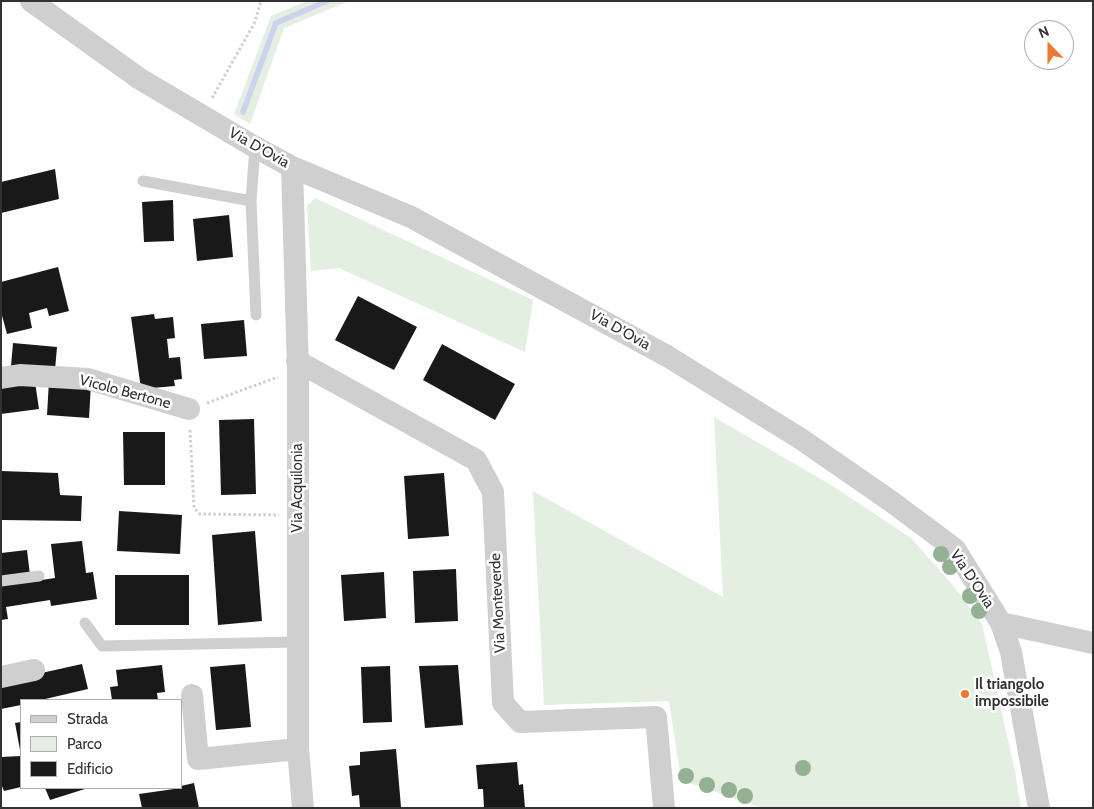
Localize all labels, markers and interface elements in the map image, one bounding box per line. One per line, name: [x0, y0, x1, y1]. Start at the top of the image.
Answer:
north arrow: [1024, 20, 1074, 70]
text: N: [1036, 22, 1052, 42]
street label: Via D'Ovia: [226, 124, 292, 172]
street label: Via D'Ovia: [587, 306, 653, 354]
street label: Vicolo Bertone: [77, 371, 173, 413]
street label: Via Acquilonia: [289, 443, 307, 533]
street label: Via D'Ovia: [946, 546, 998, 612]
street label: Via Monteverde: [486, 553, 510, 653]
place label: Il triangolo impossibile: [975, 676, 1049, 711]
marker: Il triangolo impossibile: [959, 688, 971, 700]
legend: [20, 699, 182, 789]
text: Strada: [67, 710, 108, 728]
text: Parco: [67, 735, 102, 753]
text: Edificio: [67, 760, 113, 778]

